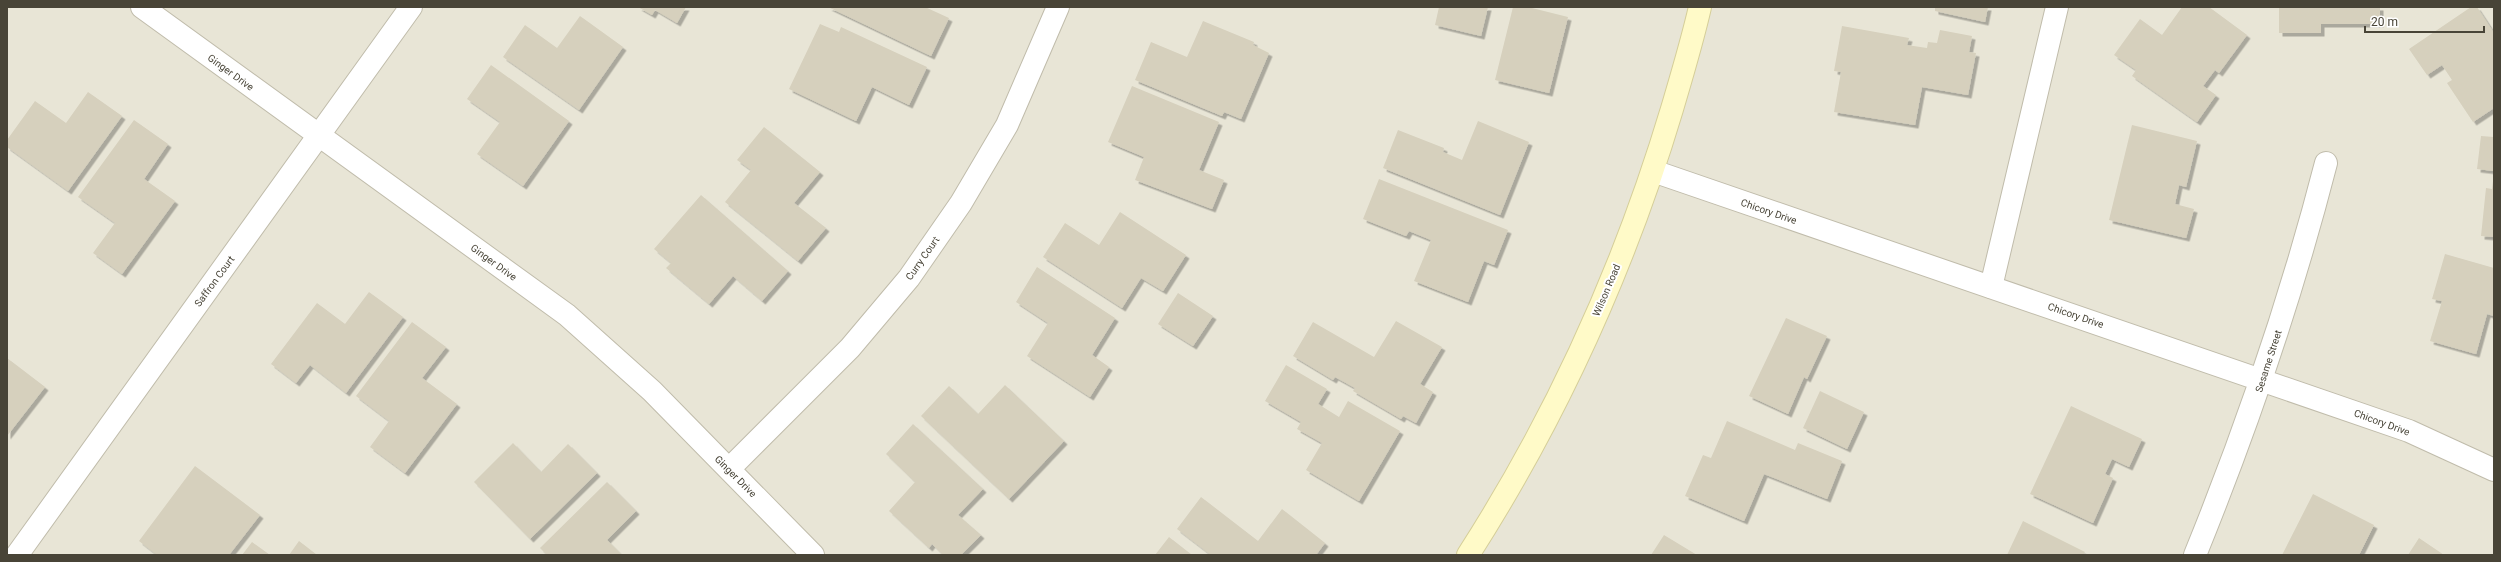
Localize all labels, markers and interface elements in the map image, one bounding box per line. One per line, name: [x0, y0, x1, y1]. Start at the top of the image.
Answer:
scale bar: [2365, 8, 2484, 34]
text: 20 m: [2371, 15, 2398, 29]
street label: Ginger Drive: [206, 52, 256, 93]
street label: Chicory Drive: [1739, 197, 1798, 226]
street label: Curry Court: [903, 234, 941, 282]
street label: Ginger Drive: [469, 242, 519, 283]
street label: Saffron Court: [192, 254, 236, 309]
street label: Wilson Road: [1591, 262, 1622, 318]
street label: Chicory Drive: [2046, 301, 2105, 330]
street label: Sesame Street: [2253, 329, 2284, 394]
street label: Chicory Drive: [2352, 407, 2411, 438]
street label: Ginger Drive: [713, 453, 759, 499]

